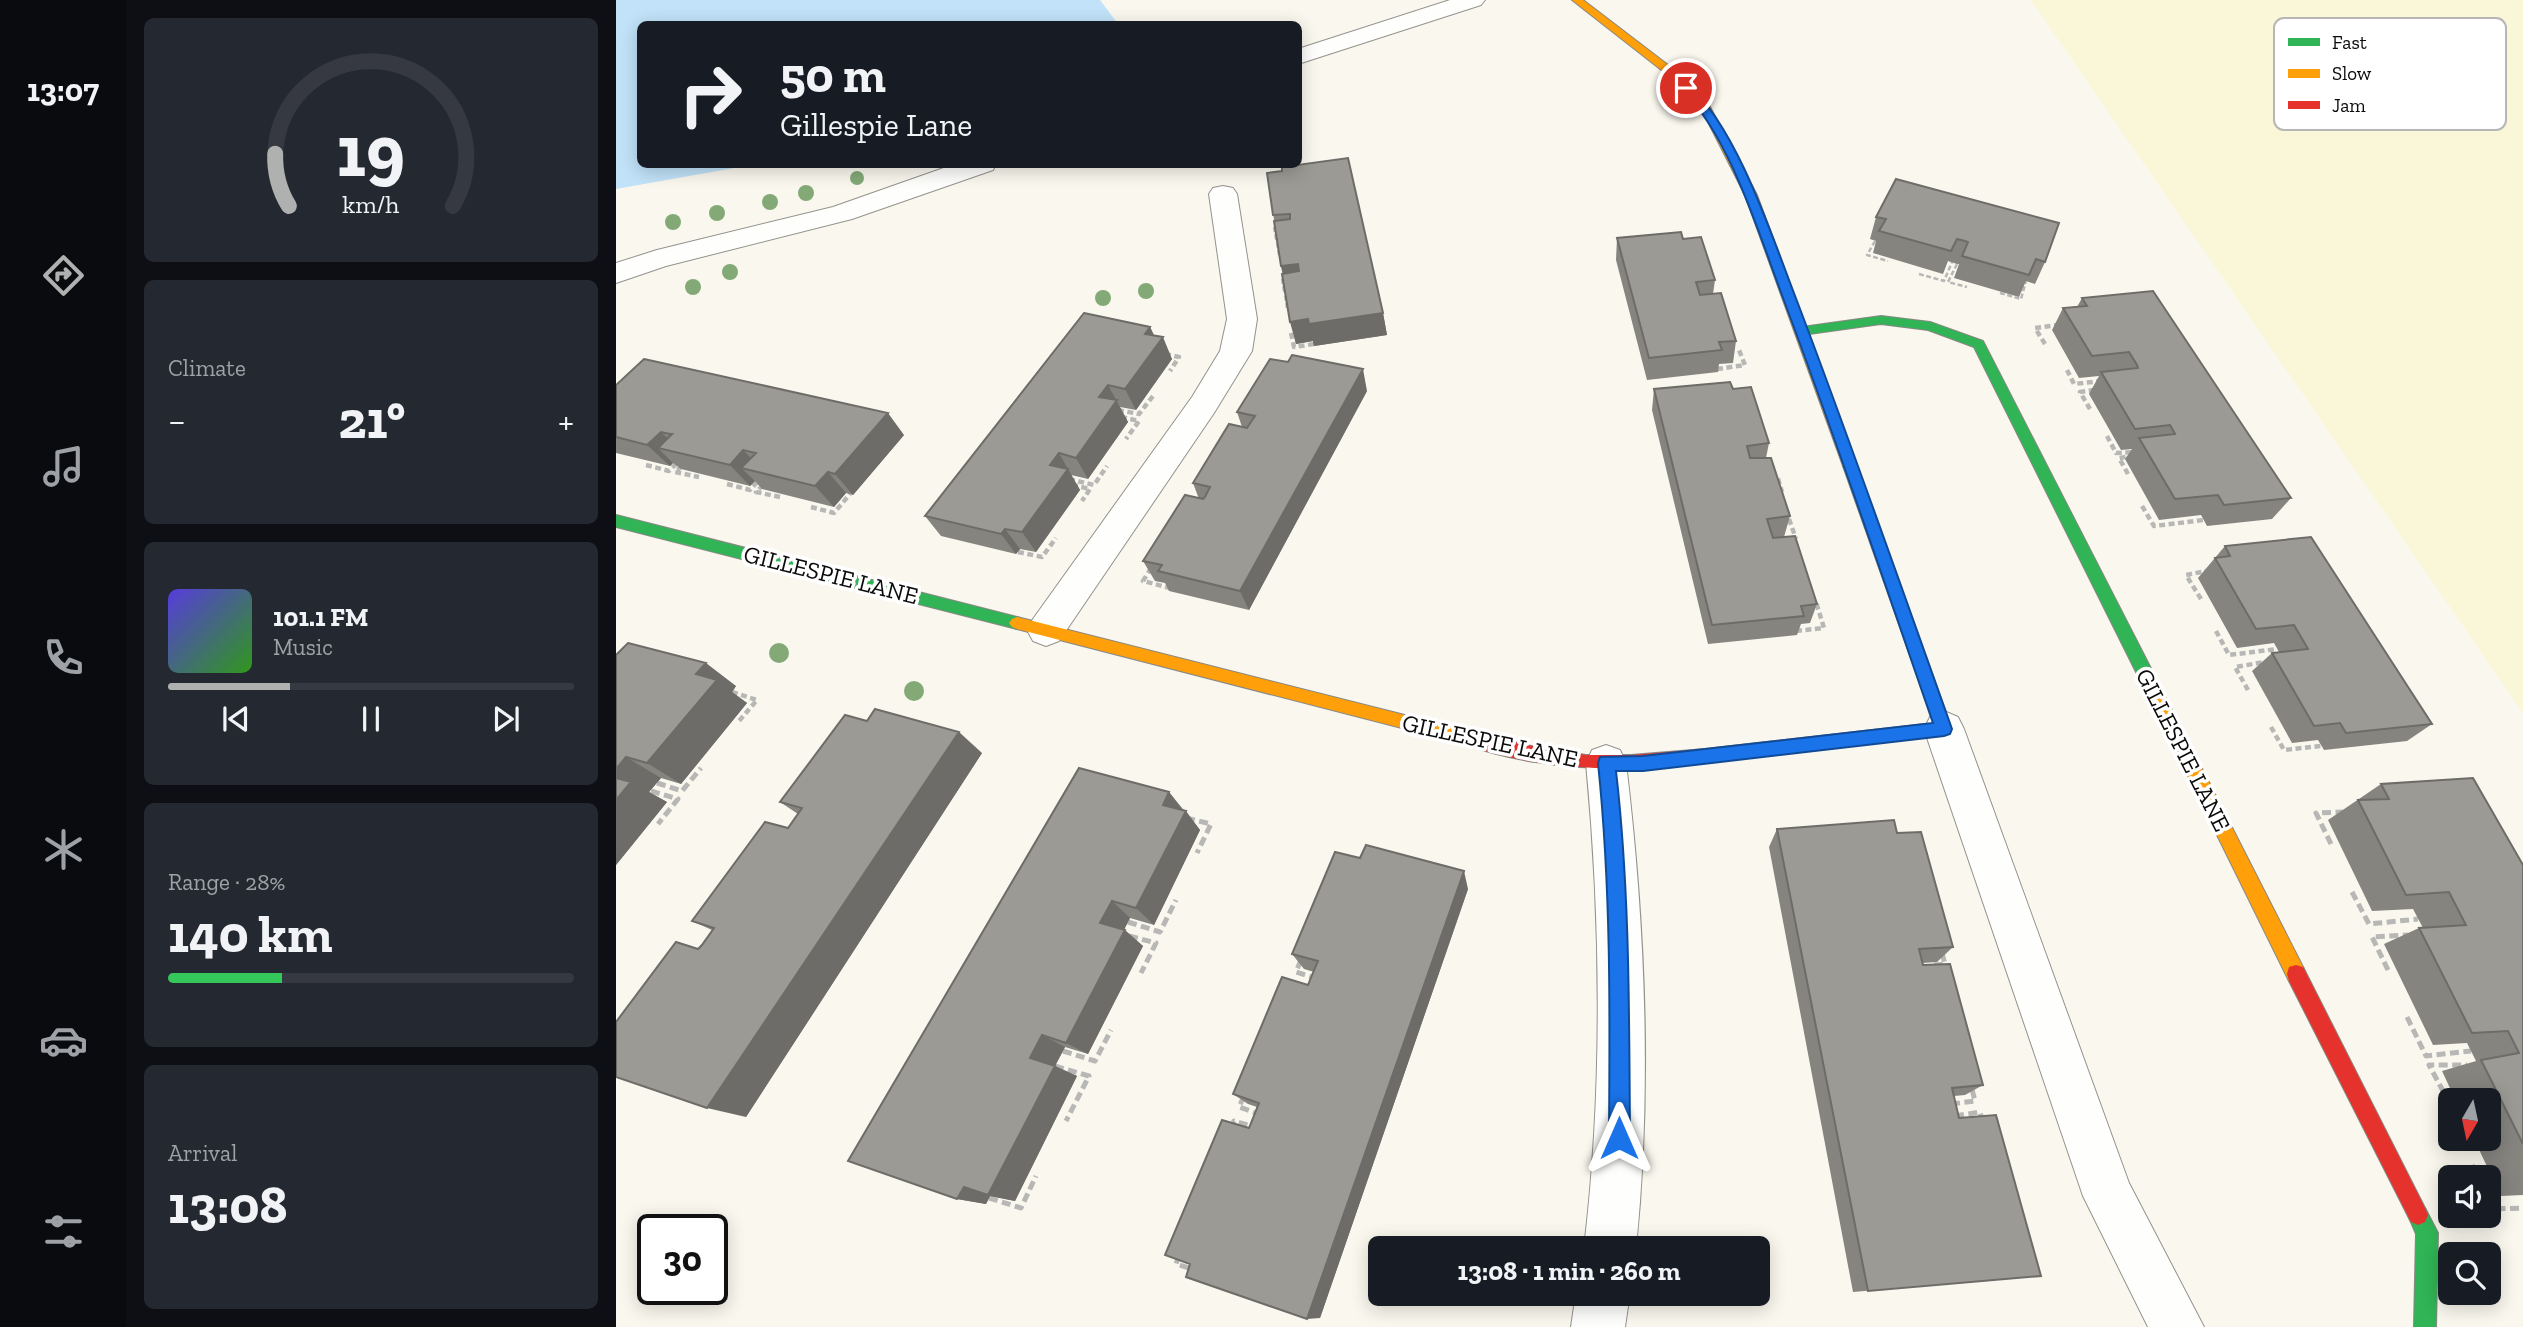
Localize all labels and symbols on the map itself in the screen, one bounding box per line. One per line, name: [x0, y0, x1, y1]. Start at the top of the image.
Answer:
legend: [2274, 18, 2506, 130]
text: Fast: [2332, 31, 2367, 54]
pin: [1656, 58, 1716, 118]
text: Slow: [2332, 62, 2372, 85]
text: Jam: [2332, 94, 2366, 117]
street label: GILLESPIE LANE: [741, 539, 921, 610]
street label: GILLESPIE LANE: [2130, 664, 2237, 836]
street label: GILLESPIE LANE: [1400, 708, 1581, 773]
north arrow: [2438, 1088, 2501, 1152]
position arrow: [1582, 1101, 1656, 1175]
speed limit sign: 30: [637, 1214, 728, 1305]

